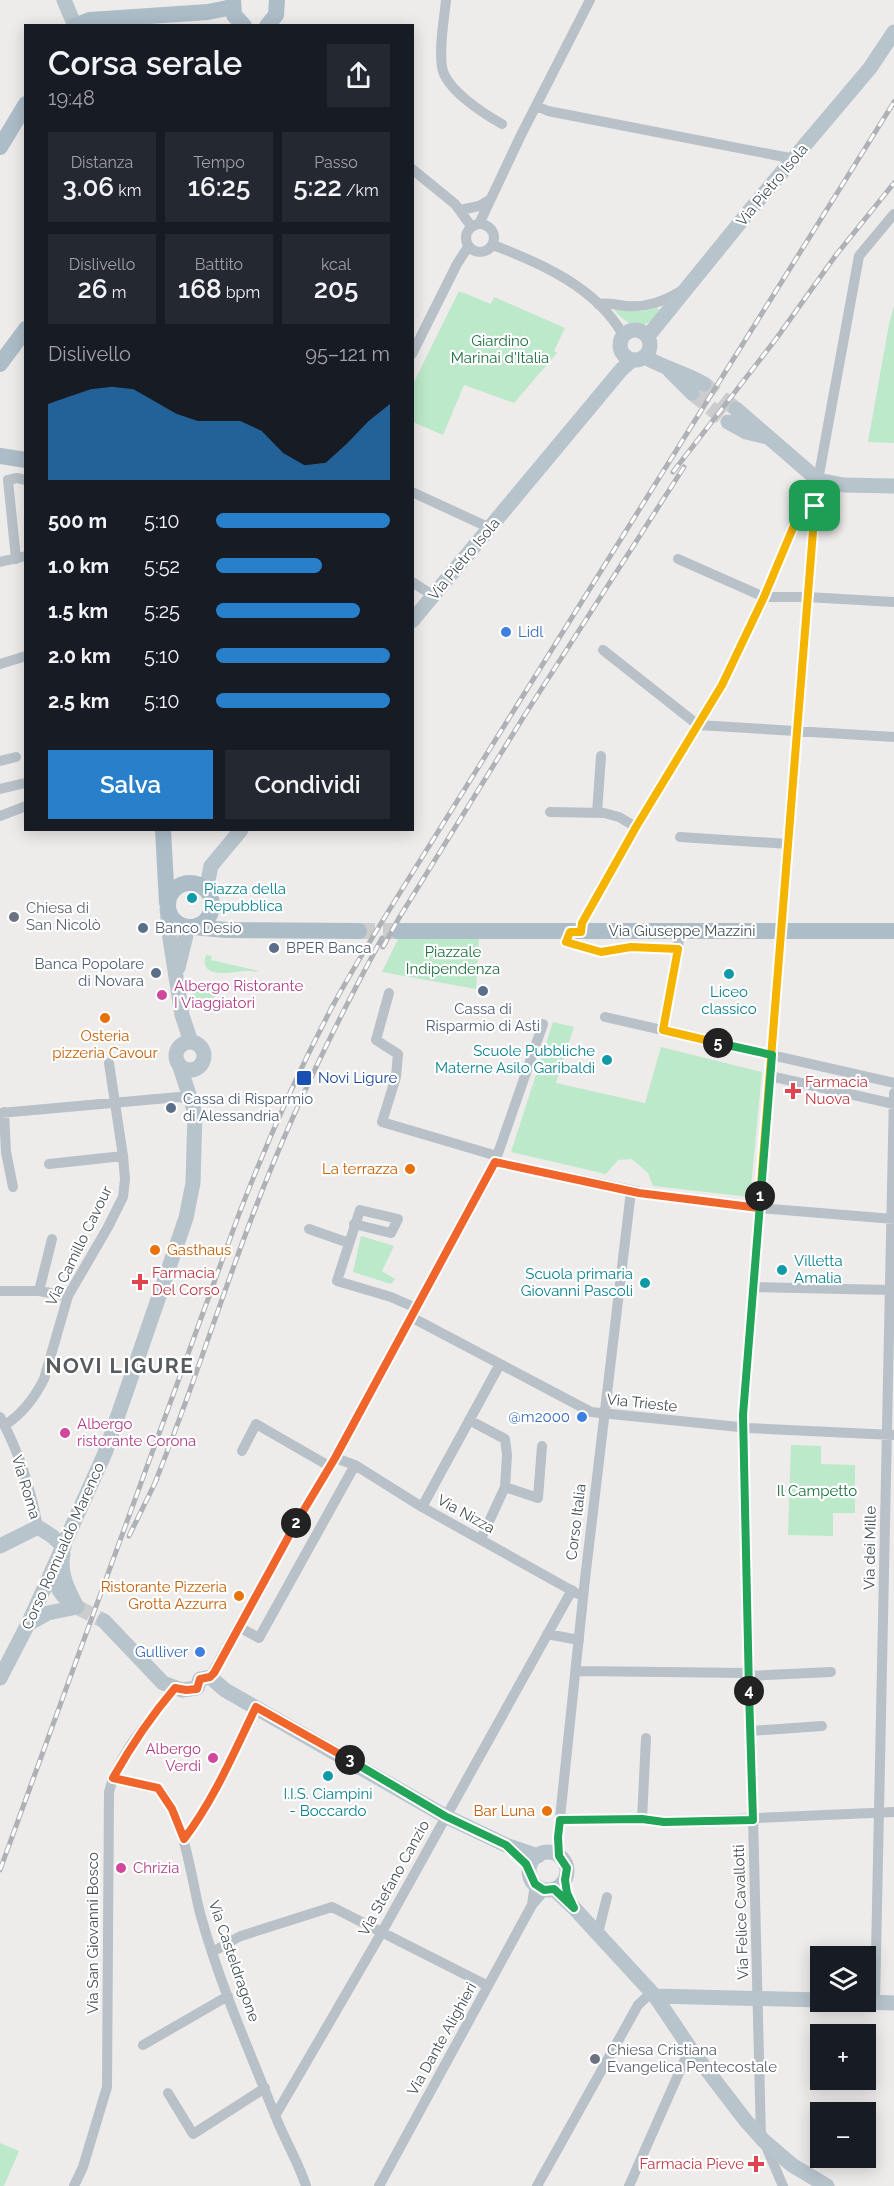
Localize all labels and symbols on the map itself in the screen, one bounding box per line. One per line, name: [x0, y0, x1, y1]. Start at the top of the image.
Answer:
street label: Via Pietro Isola: [732, 140, 812, 230]
park label: Giardino Marinai d'Italia: [451, 332, 549, 367]
pin: [789, 480, 840, 531]
street label: Via Pietro Isola: [424, 514, 504, 604]
place label: Lidl: [518, 623, 544, 641]
marker: Lidl: [499, 625, 513, 639]
place label: Piazza della Repubblica: [204, 880, 286, 915]
marker: Piazza della Repubblica: [185, 891, 199, 905]
place label: Chiesa di San Nicolò: [26, 899, 101, 934]
marker: Chiesa di San Nicolò: [7, 910, 21, 924]
place label: Banco Desio: [155, 919, 242, 937]
marker: Banco Desio: [136, 921, 150, 935]
street label: Via Giuseppe Mazzini: [609, 922, 755, 940]
place label: BPER Banca: [286, 939, 371, 957]
marker: BPER Banca: [267, 941, 281, 955]
park label: Piazzale Indipendenza: [406, 943, 500, 978]
place label: Banca Popolare di Novara: [34, 955, 144, 990]
marker: Banca Popolare di Novara: [149, 966, 163, 980]
marker: Liceo classico: [722, 967, 736, 981]
place label: Albergo Ristorante I Viaggiatori: [174, 977, 303, 1012]
place label: Liceo classico: [701, 983, 757, 1018]
marker: Cassa di Risparmio di Asti: [476, 984, 490, 998]
marker: Albergo Ristorante I Viaggiatori: [155, 988, 169, 1002]
place label: Cassa di Risparmio di Asti: [426, 1000, 540, 1035]
marker: Osteria pizzeria Cavour: [98, 1011, 112, 1025]
place label: Osteria pizzeria Cavour: [52, 1027, 158, 1062]
pin: 5: [703, 1028, 733, 1058]
place label: Scuole Pubbliche Materne Asilo Garibaldi: [435, 1042, 595, 1077]
marker: Scuole Pubbliche Materne Asilo Garibaldi: [600, 1053, 614, 1067]
marker: Novi Ligure: [295, 1069, 313, 1087]
place label: Novi Ligure: [318, 1069, 397, 1087]
place label: Farmacia Nuova: [805, 1073, 868, 1108]
marker: Farmacia Nuova: [786, 1084, 800, 1098]
place label: Cassa di Risparmio di Alessandria: [183, 1090, 313, 1125]
marker: Cassa di Risparmio di Alessandria: [164, 1101, 178, 1115]
place label: La terrazza: [322, 1160, 398, 1178]
marker: La terrazza: [403, 1162, 417, 1176]
pin: 1: [745, 1181, 775, 1211]
street label: Via Camillo Cavour: [42, 1183, 116, 1309]
place label: Gasthaus: [167, 1241, 231, 1259]
marker: Gasthaus: [148, 1243, 162, 1257]
place label: Villetta Amalia: [794, 1252, 843, 1287]
marker: Villetta Amalia: [775, 1263, 789, 1277]
place label: Farmacia Del Corso: [152, 1264, 220, 1299]
place label: Scuola primaria Giovanni Pascoli: [521, 1265, 633, 1300]
marker: Farmacia Del Corso: [133, 1275, 147, 1289]
marker: Scuola primaria Giovanni Pascoli: [638, 1276, 652, 1290]
district label: NOVI LIGURE: [46, 1353, 194, 1378]
street label: Via Trieste: [606, 1390, 678, 1416]
place label: @m2000: [508, 1408, 570, 1426]
marker: @m2000: [575, 1410, 589, 1424]
place label: Albergo ristorante Corona: [77, 1415, 196, 1450]
marker: Albergo ristorante Corona: [58, 1426, 72, 1440]
street label: Via Roma: [8, 1453, 44, 1521]
street label: Corso Romualdo Marenco: [18, 1460, 108, 1632]
park label: Il Campetto: [777, 1482, 857, 1500]
street label: Corso Italia: [562, 1483, 590, 1561]
street label: Via Nizza: [434, 1491, 498, 1537]
street label: Via dei Mille: [860, 1506, 880, 1590]
pin: 2: [281, 1508, 311, 1538]
place label: Ristorante Pizzeria Grotta Azzurra: [101, 1578, 227, 1613]
marker: Ristorante Pizzeria Grotta Azzurra: [232, 1589, 246, 1603]
place label: Gulliver: [135, 1643, 189, 1661]
marker: Gulliver: [193, 1645, 207, 1659]
pin: 4: [734, 1676, 764, 1706]
place label: Albergo Verdi: [145, 1740, 201, 1775]
pin: 3: [335, 1745, 365, 1775]
marker: Albergo Verdi: [206, 1751, 220, 1765]
marker: I.I.S. Ciampini - Boccardo: [321, 1769, 335, 1783]
place label: I.I.S. Ciampini - Boccardo: [284, 1785, 372, 1820]
place label: Bar Luna: [474, 1802, 535, 1820]
marker: Bar Luna: [540, 1804, 554, 1818]
street label: Via Stefano Canzio: [355, 1817, 433, 1939]
street label: Via Felice Cavallotti: [730, 1844, 752, 1980]
street label: Via San Giovanni Bosco: [84, 1852, 102, 2014]
place label: Chrizia: [133, 1859, 179, 1877]
marker: Chrizia: [114, 1861, 128, 1875]
street label: Via Casteldragone: [205, 1898, 263, 2024]
street label: Via Dante Alighieri: [404, 1979, 480, 2099]
place label: Chiesa Cristiana Evangelica Pentecostale: [607, 2041, 777, 2076]
marker: Chiesa Cristiana Evangelica Pentecostale: [588, 2052, 602, 2066]
place label: Farmacia Pieve: [640, 2155, 744, 2173]
marker: Farmacia Pieve: [749, 2157, 763, 2171]

